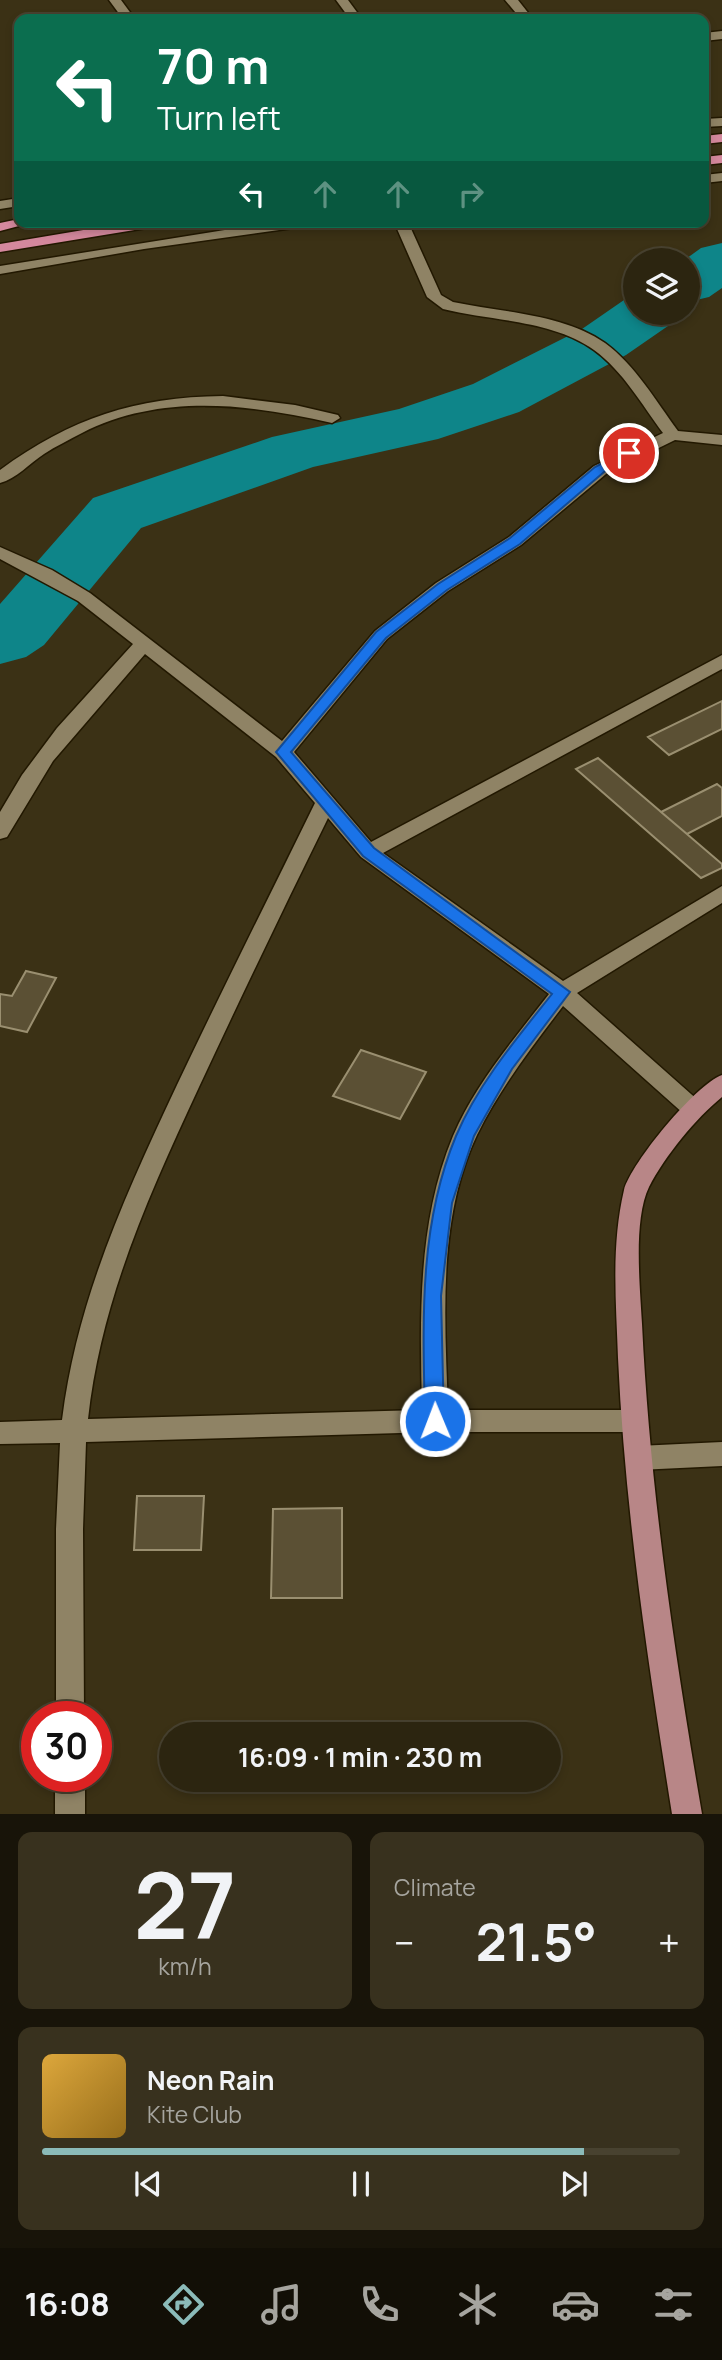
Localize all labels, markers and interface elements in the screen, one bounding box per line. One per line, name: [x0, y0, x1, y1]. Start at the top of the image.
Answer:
text: 70 m: [157, 32, 269, 99]
icon: left: [42, 42, 133, 133]
text: Turn left: [157, 96, 281, 140]
icon: left: [233, 175, 271, 213]
icon: ahead: [306, 175, 344, 213]
icon: ahead: [379, 175, 417, 213]
icon: right: [452, 175, 490, 213]
map controls: [623, 248, 700, 325]
button: layers: [623, 248, 700, 325]
pin: [599, 423, 659, 483]
icon: arrive: [610, 434, 648, 472]
position arrow: [398, 1384, 472, 1458]
speed limit sign: 30: [21, 1701, 112, 1792]
text: 16:09 · 1 min · 230 m: [238, 1739, 482, 1775]
text: 27: [134, 1842, 236, 1966]
text: Climate: [394, 1871, 476, 1903]
text: 21.5°: [476, 1906, 597, 1977]
text: −: [394, 1916, 415, 1968]
text: +: [658, 1916, 680, 1968]
text: km/h: [158, 1950, 212, 1982]
text: Neon Rain: [147, 2062, 275, 2098]
text: Kite Club: [147, 2098, 242, 2130]
icon: previous: [129, 2165, 167, 2203]
icon: pause: [342, 2165, 380, 2203]
icon: next: [555, 2165, 593, 2203]
icon: directions: [159, 2280, 208, 2329]
icon: music: [257, 2280, 306, 2329]
icon: phone: [355, 2280, 404, 2329]
icon: climate: [453, 2280, 502, 2329]
icon: car: [551, 2280, 600, 2329]
icon: filters: [649, 2280, 698, 2329]
text: 16:08: [24, 2282, 110, 2326]

